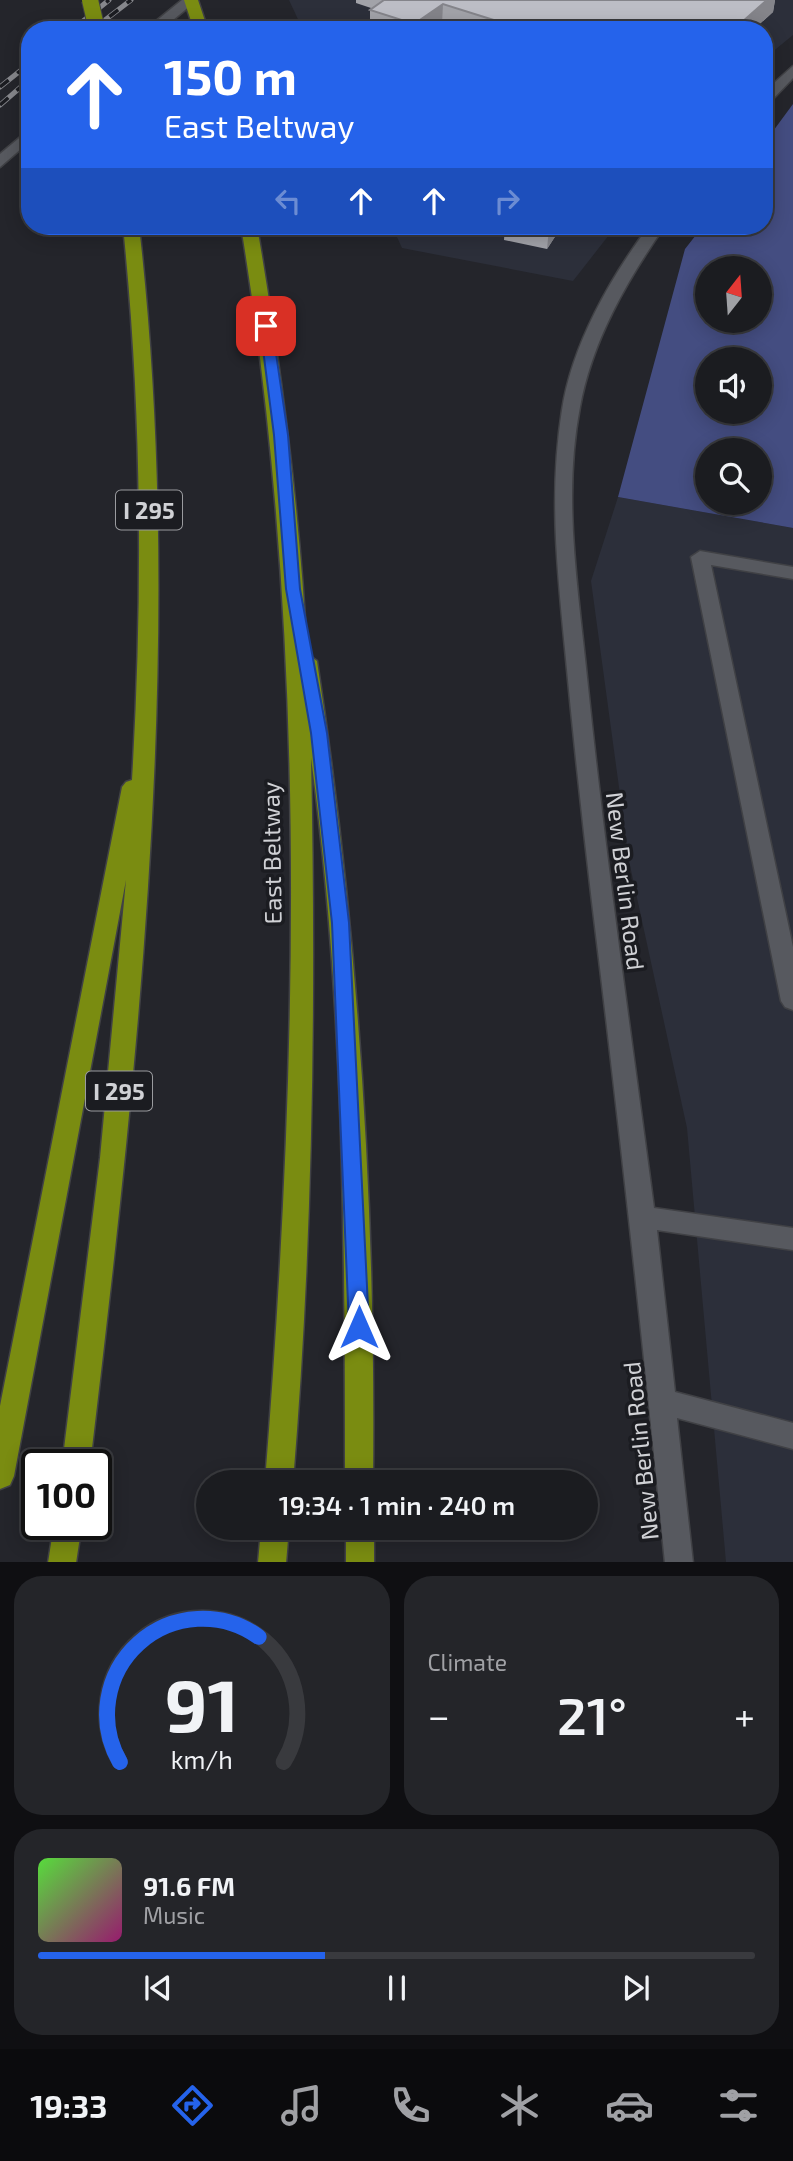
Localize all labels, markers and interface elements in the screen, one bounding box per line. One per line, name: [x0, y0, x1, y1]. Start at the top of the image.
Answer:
text: 150 m: [164, 46, 297, 105]
icon: ahead: [49, 49, 140, 140]
text: East Beltway: [164, 106, 354, 144]
icon: left: [269, 182, 307, 220]
icon: ahead: [342, 182, 380, 220]
icon: ahead: [415, 182, 453, 220]
icon: right: [488, 182, 526, 220]
north arrow: [695, 256, 772, 332]
map controls: [695, 256, 772, 515]
pin: [236, 296, 296, 356]
icon: arrive: [247, 307, 285, 345]
button: sound: [695, 347, 772, 424]
button: search: [695, 438, 772, 515]
road number: I 295: [116, 490, 182, 530]
street label: East Beltway: [255, 781, 287, 925]
street label: New Berlin Road: [601, 790, 651, 972]
road number: I 295: [86, 1072, 152, 1110]
position arrow: [322, 1290, 396, 1364]
street label: New Berlin Road: [616, 1360, 664, 1542]
speed limit sign: 100: [21, 1449, 112, 1540]
text: 19:34 · 1 min · 240 m: [279, 1489, 515, 1520]
text: Climate: [428, 1648, 507, 1676]
text: 91: [165, 1659, 239, 1747]
text: 21°: [557, 1683, 627, 1745]
text: −: [428, 1692, 450, 1738]
text: +: [734, 1692, 755, 1738]
text: km/h: [171, 1743, 233, 1773]
text: 91.6 FM: [143, 1870, 235, 1901]
text: Music: [143, 1901, 205, 1929]
icon: previous: [139, 1969, 177, 2007]
icon: pause: [378, 1969, 416, 2007]
icon: next: [617, 1969, 655, 2007]
icon: directions: [168, 2081, 217, 2130]
icon: music: [277, 2081, 326, 2130]
icon: phone: [386, 2081, 435, 2130]
icon: climate: [495, 2081, 544, 2130]
icon: car: [605, 2081, 654, 2130]
icon: filters: [714, 2081, 763, 2130]
text: 19:33: [30, 2086, 107, 2124]

